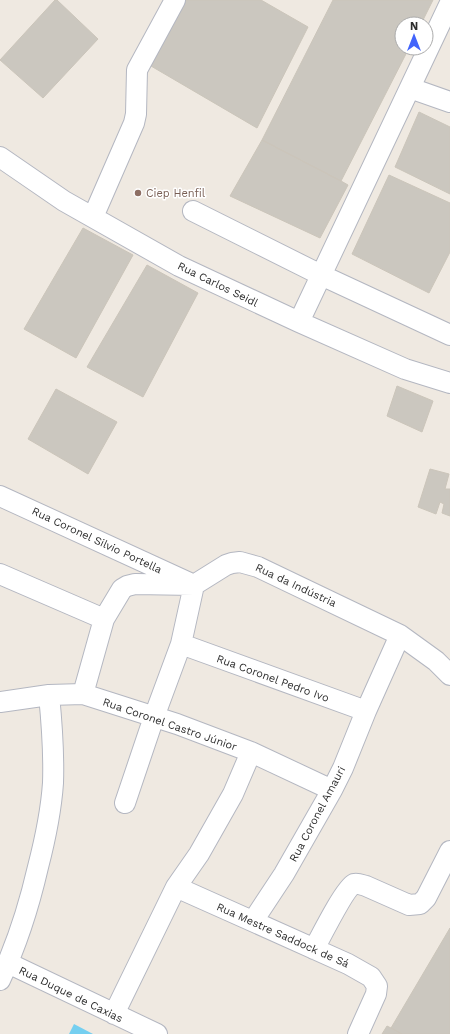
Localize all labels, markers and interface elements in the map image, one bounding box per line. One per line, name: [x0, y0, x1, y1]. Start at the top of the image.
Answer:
north arrow: [394, 16, 434, 56]
text: N: [410, 20, 418, 33]
place label: Ciep Henfil: [146, 187, 206, 200]
marker: Ciep Henfil: [133, 188, 143, 198]
street label: Rua Carlos Seidl: [175, 259, 261, 310]
street label: Rua Coronel Silvio Portella: [30, 505, 164, 576]
street label: Rua da Indústria: [253, 561, 338, 610]
street label: Rua Coronel Pedro Ivo: [215, 652, 331, 705]
street label: Rua Coronel Castro Júnior: [101, 695, 239, 754]
street label: Rua Coronel Amauri: [287, 764, 348, 864]
street label: Rua Mestre Saddock de Sá: [214, 900, 351, 971]
street label: Rua Duque de Caxias: [17, 964, 125, 1025]

